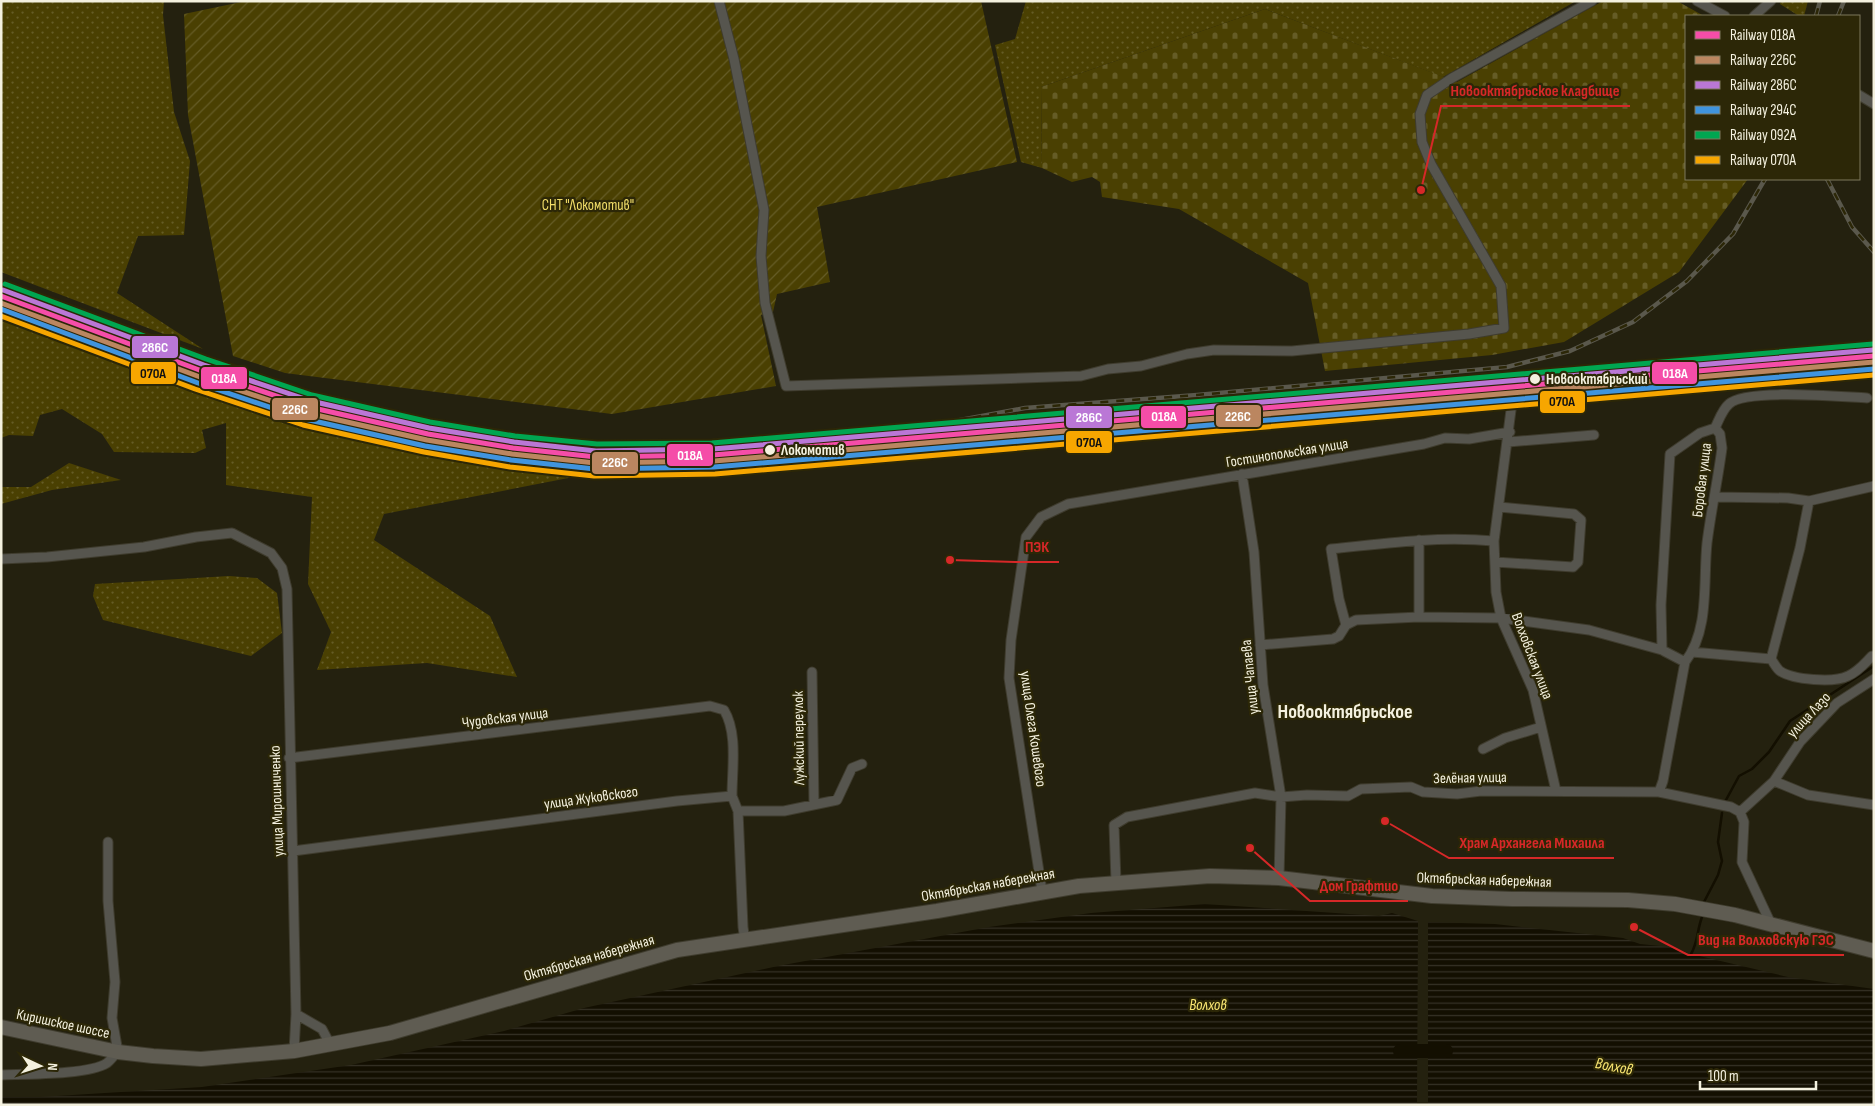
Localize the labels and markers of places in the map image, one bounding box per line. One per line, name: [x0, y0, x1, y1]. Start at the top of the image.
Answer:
callout: Новооктябрьское кладбище: [1441, 75, 1630, 106]
place label: Новооктябрьский: [1546, 370, 1648, 389]
marker: Новооктябрьский: [1528, 372, 1542, 386]
place label: Локомотив: [780, 441, 845, 460]
marker: Локомотив: [763, 443, 777, 457]
callout: ПЭК: [1015, 531, 1059, 562]
callout: Храм Архангела Михаила: [1449, 827, 1614, 858]
callout: Дом Графтио: [1310, 870, 1408, 901]
callout: Вид на Волховскую ГЭС: [1688, 924, 1844, 955]

